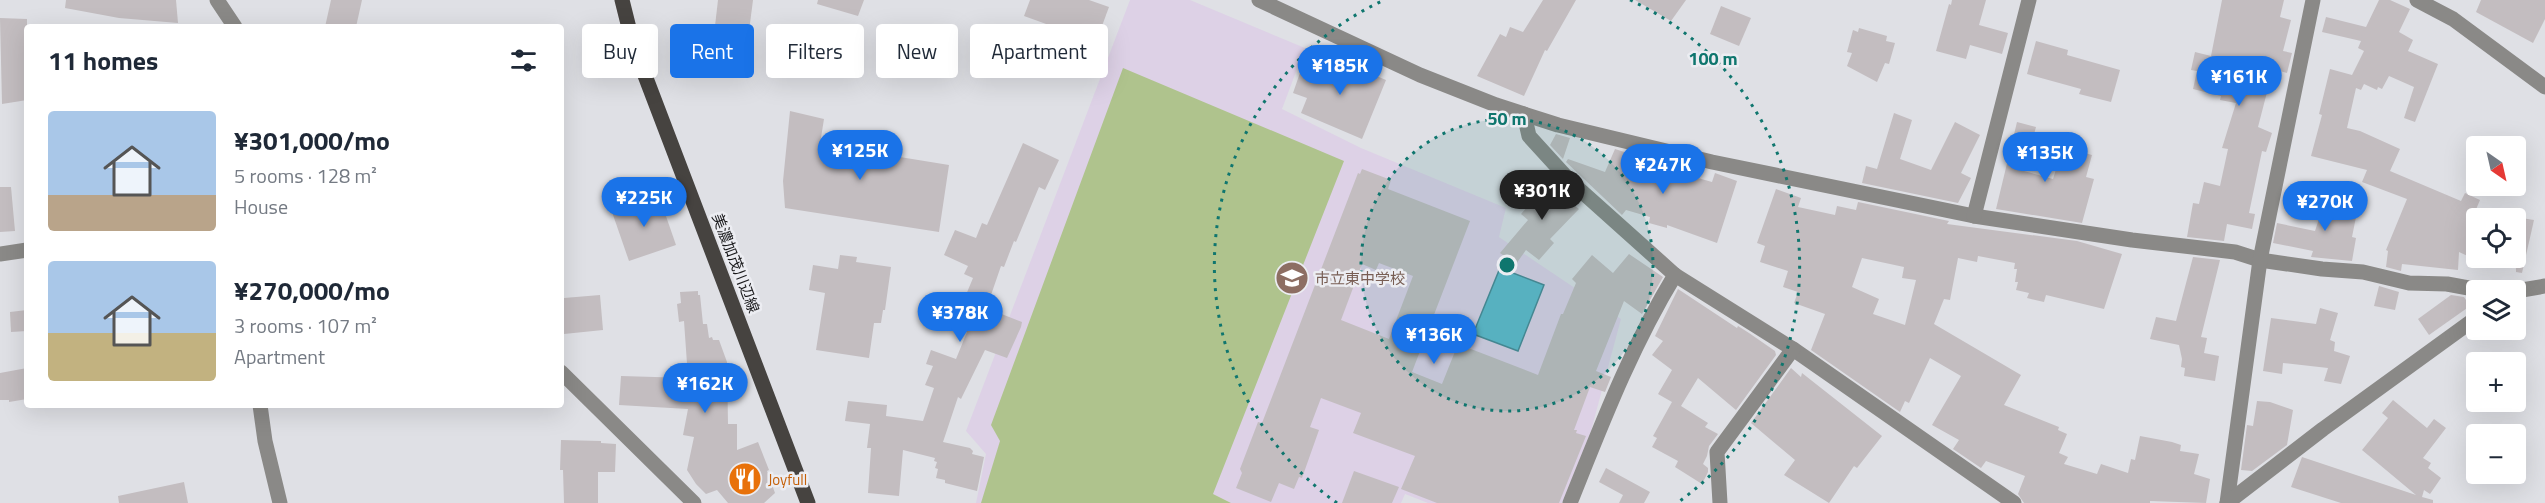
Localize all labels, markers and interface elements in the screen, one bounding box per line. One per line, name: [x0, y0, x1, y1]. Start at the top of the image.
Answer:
chip: Buy: [582, 24, 658, 78]
chip: Rent: [670, 24, 754, 78]
chip: Filters: [766, 24, 864, 78]
chip: New: [876, 24, 958, 78]
chip: Apartment: [970, 24, 1108, 78]
text: 11 homes: [48, 41, 158, 80]
icon: filters: [507, 44, 540, 77]
pin: ¥185K: [1298, 45, 1382, 96]
text: 100 m: [1688, 45, 1738, 72]
text: ¥185K: [1312, 49, 1368, 80]
pin: ¥161K: [2197, 56, 2281, 107]
text: ¥161K: [2211, 60, 2267, 91]
text: 50 m: [1487, 105, 1527, 132]
text: ¥301,000/mo: [234, 121, 390, 160]
pin: ¥125K: [818, 130, 902, 181]
pin: ¥135K: [2003, 132, 2087, 183]
text: ¥125K: [832, 134, 888, 165]
icon: home: [96, 135, 168, 207]
text: ¥135K: [2017, 136, 2073, 167]
north arrow: [2466, 136, 2526, 196]
map controls: [2466, 136, 2526, 484]
pin: ¥247K: [1621, 144, 1705, 195]
text: ¥247K: [1635, 148, 1691, 179]
text: 5 rooms · 128 m²: [234, 160, 377, 191]
pin: ¥301K: [1500, 170, 1584, 221]
text: ¥301K: [1514, 174, 1570, 205]
pin: ¥225K: [602, 177, 686, 228]
text: ¥225K: [616, 181, 672, 212]
pin: ¥270K: [2283, 181, 2367, 232]
text: ¥270K: [2297, 185, 2353, 216]
text: House: [234, 191, 288, 222]
button: locate: [2466, 208, 2526, 268]
street label: 美濃加茂川辺線: [706, 210, 766, 316]
centre of rings: [1497, 255, 1517, 275]
school or university icon: 市立東中学校: [1274, 260, 1310, 296]
place label: 市立東中学校: [1315, 267, 1405, 290]
text: ¥270,000/mo: [234, 271, 390, 310]
button: layers: [2466, 280, 2526, 340]
icon: home: [96, 285, 168, 357]
pin: ¥378K: [918, 292, 1002, 343]
text: ¥378K: [932, 296, 988, 327]
text: 3 rooms · 107 m²: [234, 310, 377, 341]
pin: ¥136K: [1392, 314, 1476, 365]
text: ¥136K: [1406, 318, 1462, 349]
text: Apartment: [234, 341, 325, 372]
button: +: [2466, 352, 2526, 412]
pin: ¥162K: [663, 363, 747, 414]
text: ¥162K: [677, 367, 733, 398]
button: −: [2466, 424, 2526, 484]
restaurant icon: Joyfull: [727, 461, 763, 497]
place label: Joyfull: [768, 468, 807, 491]

